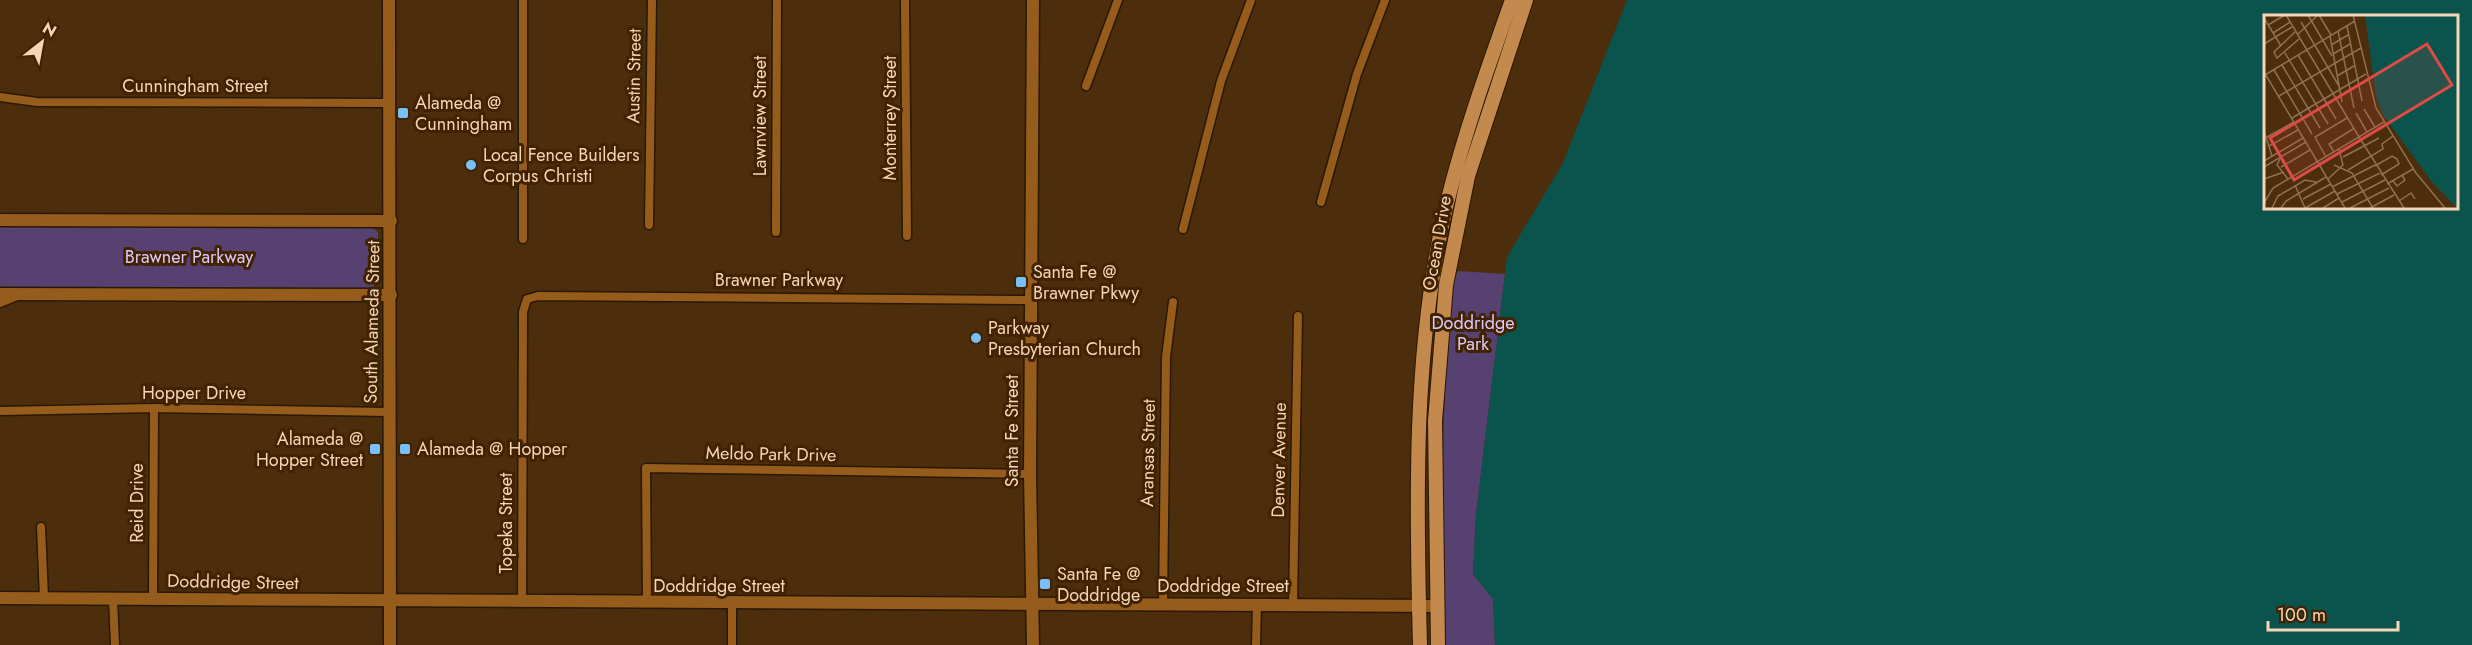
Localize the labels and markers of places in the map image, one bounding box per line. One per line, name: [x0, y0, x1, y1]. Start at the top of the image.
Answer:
place label: Alameda @ Cunningham: [415, 90, 512, 137]
marker: Alameda @ Cunningham: [396, 106, 410, 120]
place label: Local Fence Builders Corpus Christi: [483, 142, 639, 189]
marker: Local Fence Builders Corpus Christi: [464, 158, 478, 172]
place label: Santa Fe @ Brawner Pkwy: [1033, 259, 1139, 306]
marker: Santa Fe @ Brawner Pkwy: [1014, 275, 1028, 289]
place label: Parkway Presbyterian Church: [988, 315, 1141, 362]
marker: Parkway Presbyterian Church: [969, 331, 983, 345]
place label: Alameda @ Hopper Street: [256, 426, 364, 473]
place label: Alameda @ Hopper: [417, 436, 568, 462]
marker: Alameda @ Hopper Street: [368, 442, 382, 456]
marker: Alameda @ Hopper: [398, 442, 412, 456]
place label: Santa Fe @ Doddridge: [1057, 561, 1140, 608]
marker: Santa Fe @ Doddridge: [1038, 577, 1052, 591]

